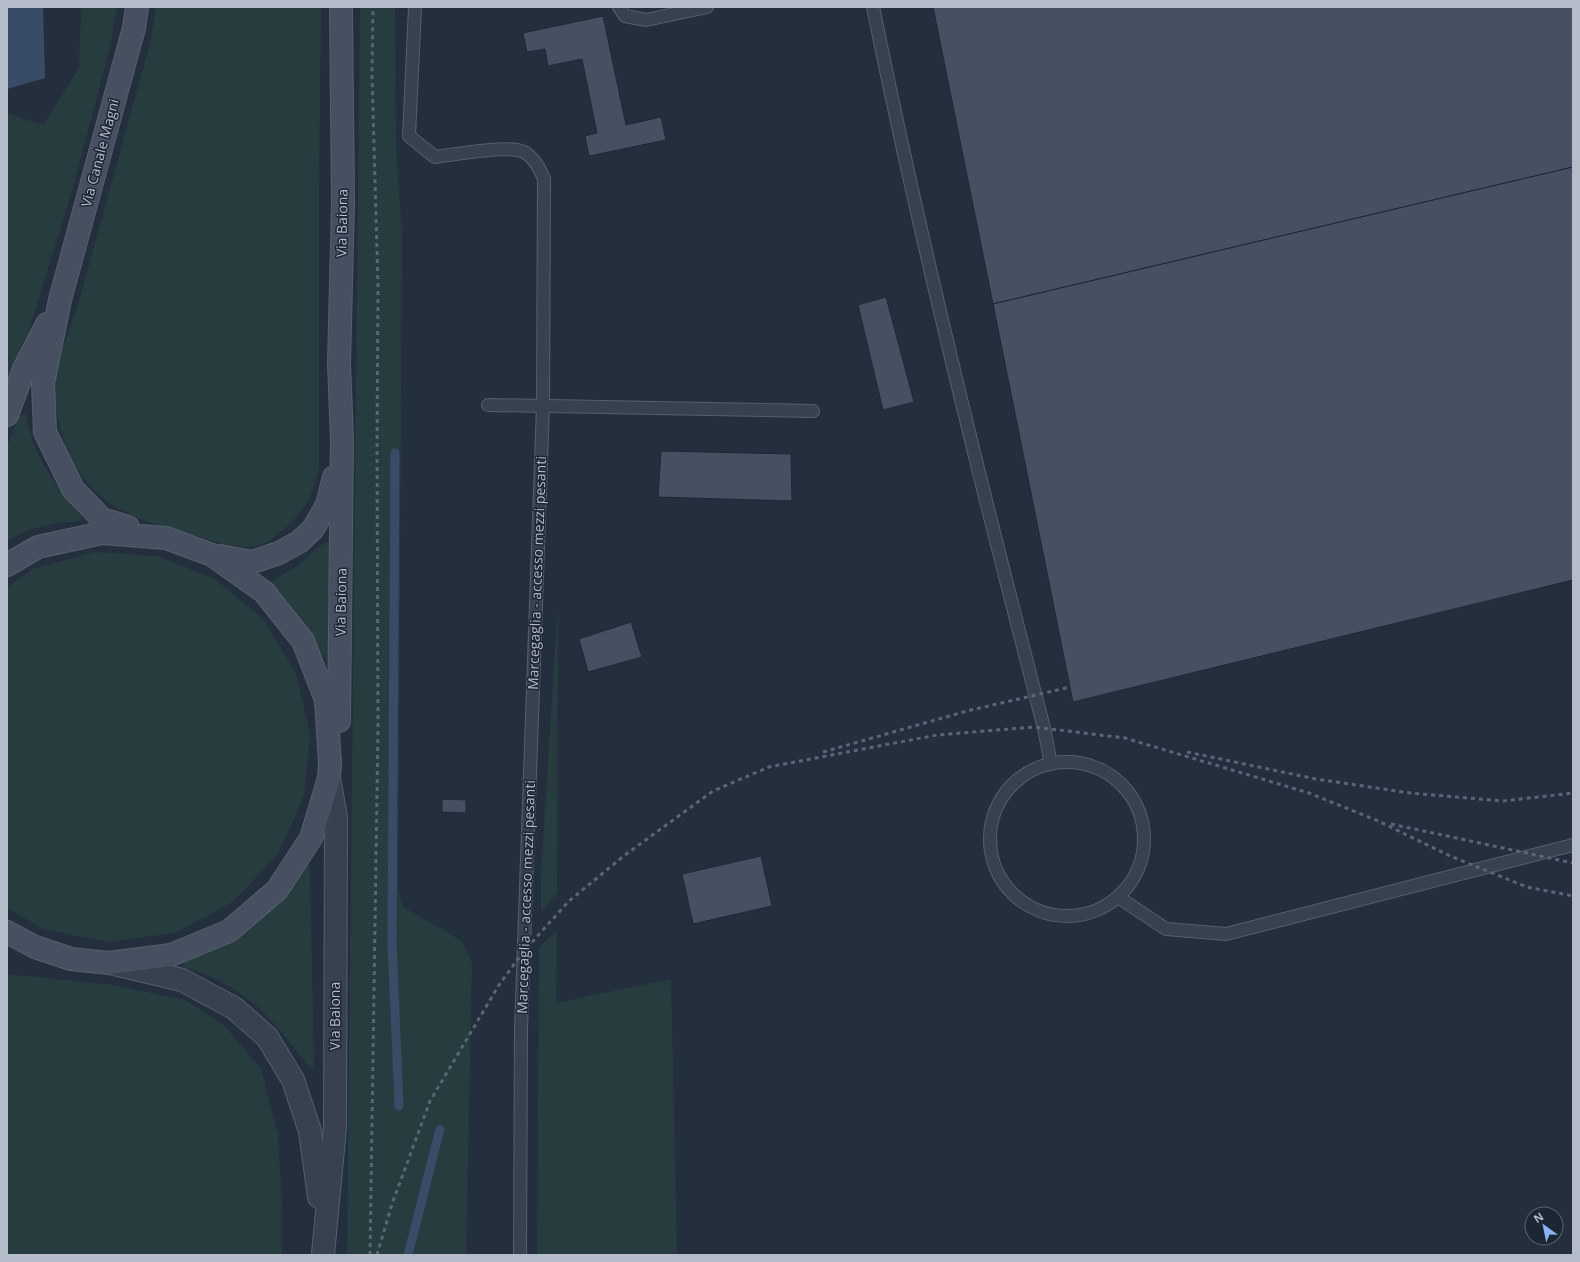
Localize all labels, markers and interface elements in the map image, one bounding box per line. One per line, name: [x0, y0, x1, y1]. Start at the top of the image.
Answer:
street label: Via Canale Magni: [76, 97, 123, 209]
street label: Via Baiona: [331, 189, 352, 257]
street label: Marcegaglia - accesso mezzi pesanti: [523, 456, 550, 690]
street label: Via Baiona: [330, 568, 351, 636]
street label: Marcegaglia - accesso mezzi pesanti: [512, 780, 539, 1014]
street label: Via Baiona: [325, 982, 344, 1050]
north arrow: [1524, 1206, 1564, 1246]
text: N: [1530, 1208, 1546, 1226]

